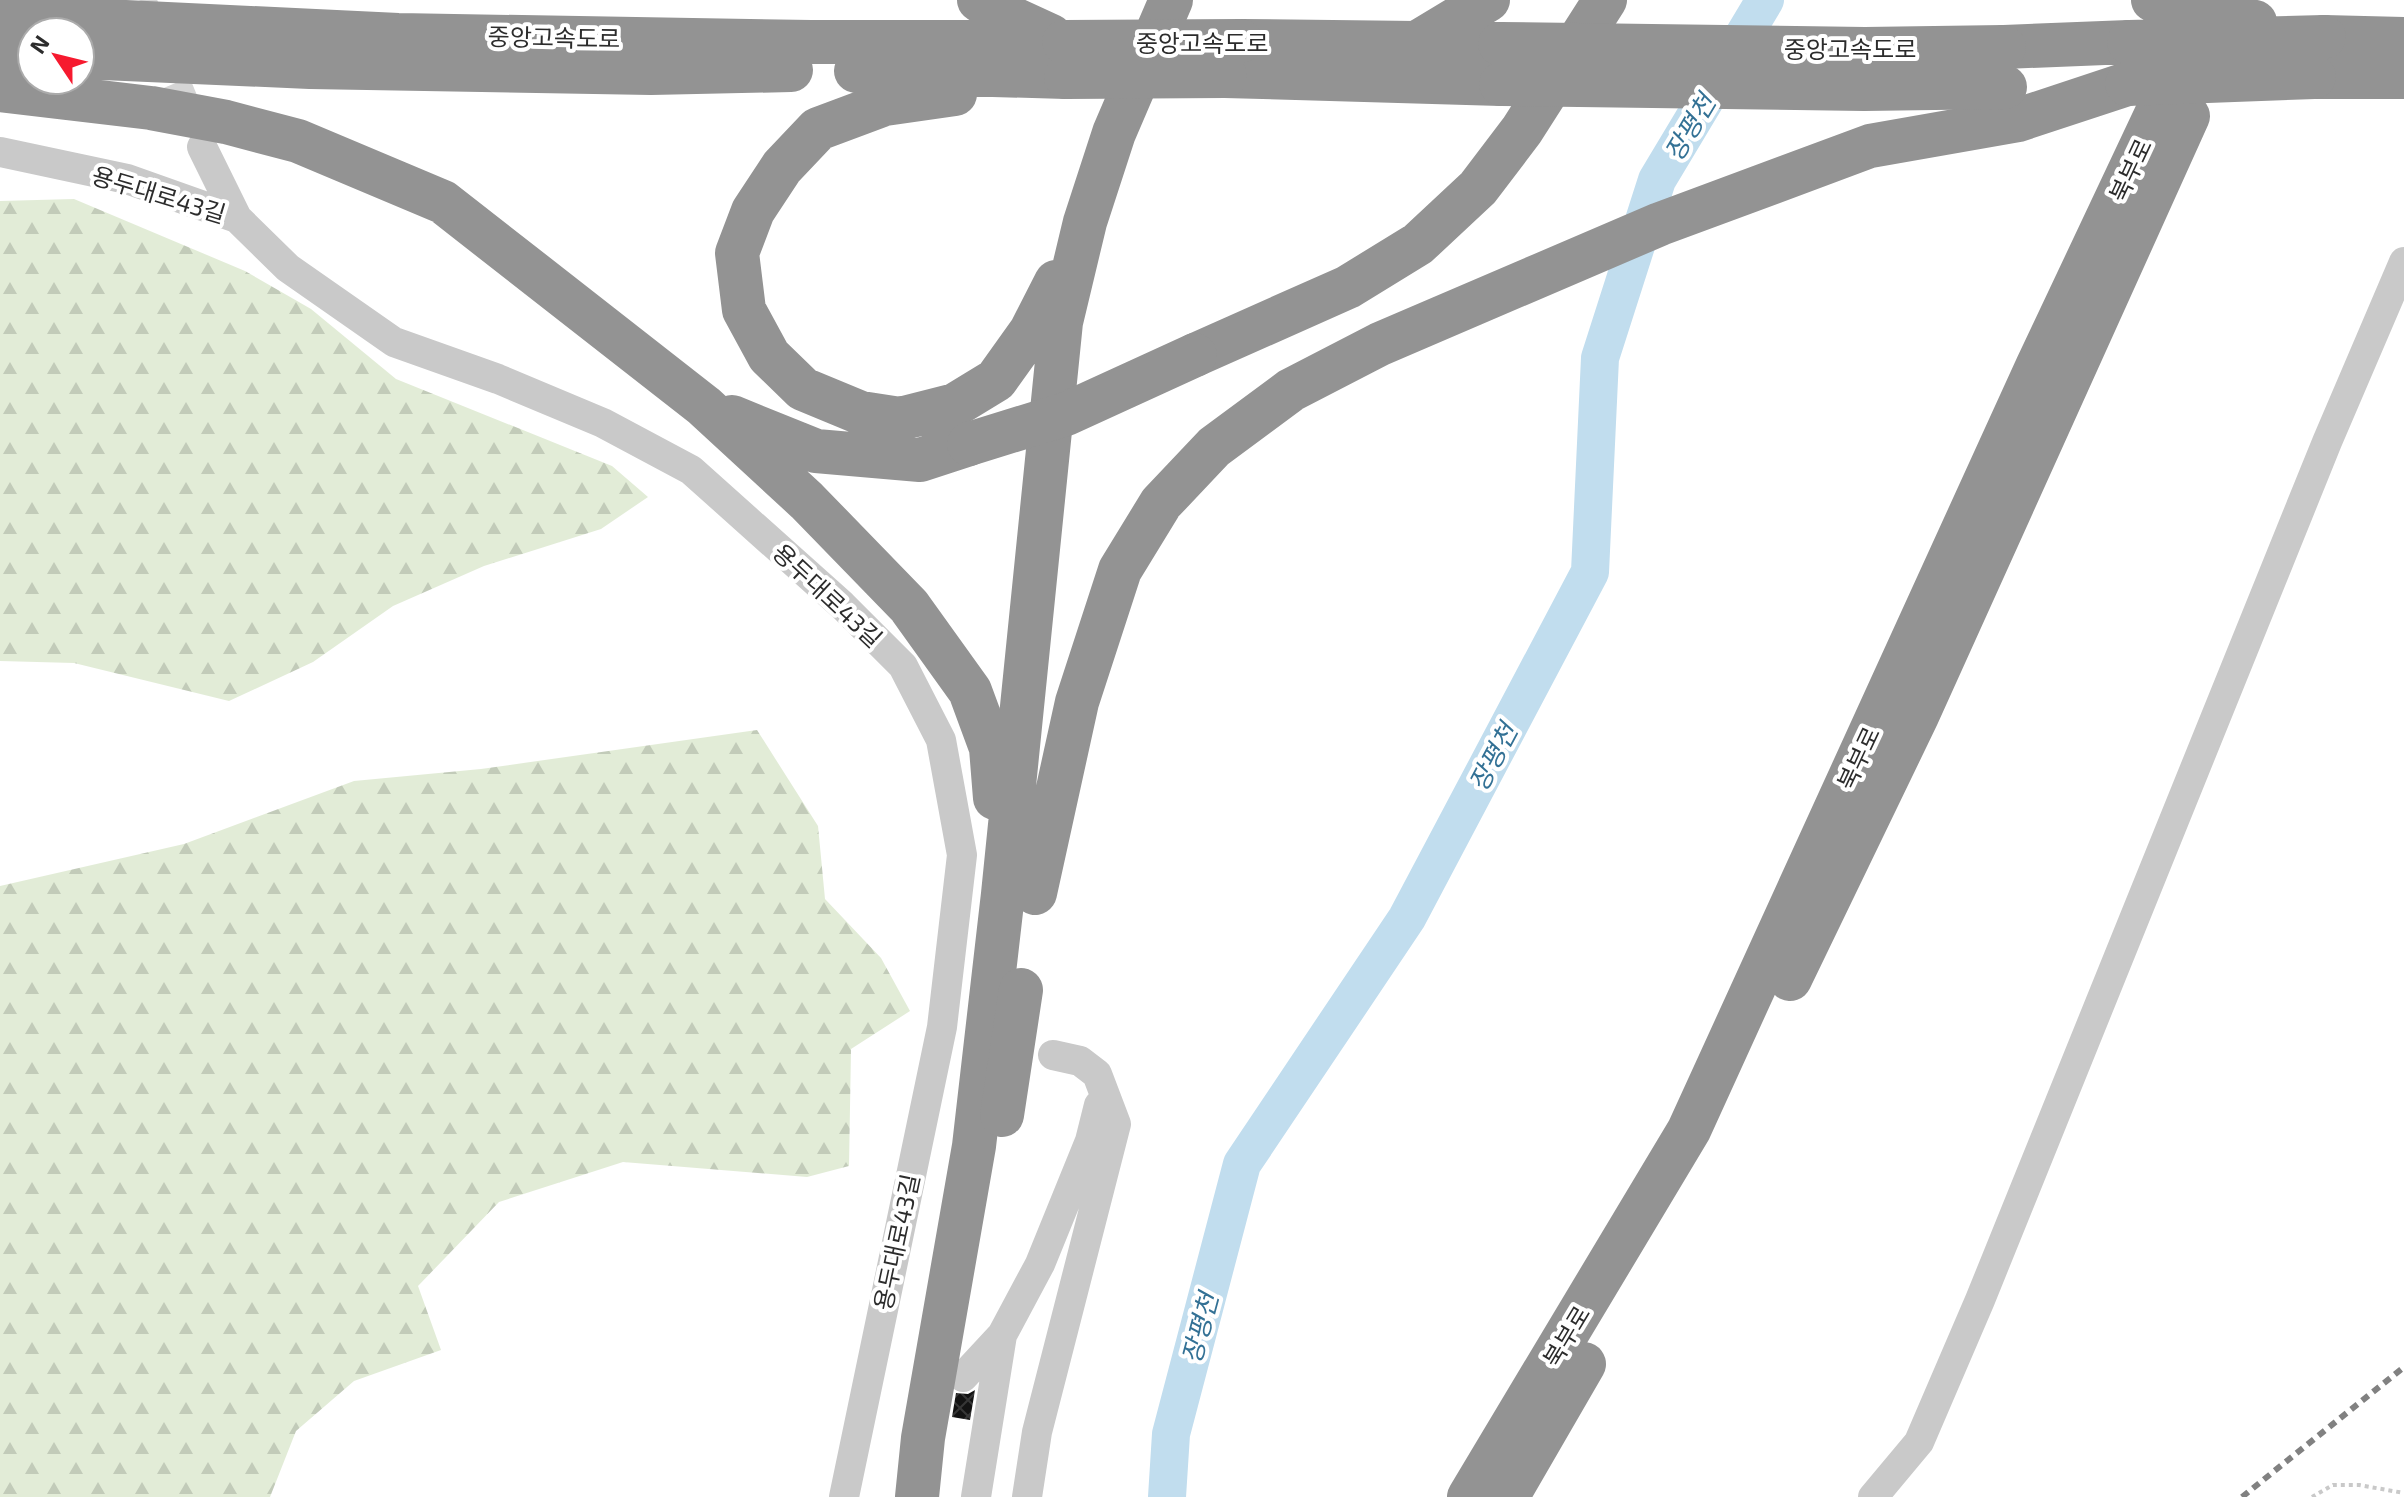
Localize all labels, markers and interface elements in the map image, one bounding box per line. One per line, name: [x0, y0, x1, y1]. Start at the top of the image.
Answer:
north arrow: [16, 16, 96, 96]
street label: 중앙고속도로: [488, 21, 620, 53]
street label: 중앙고속도로: [1136, 28, 1268, 57]
text: N: [24, 30, 54, 58]
street label: 중앙고속도로: [1784, 34, 1916, 63]
water label: 장평천: [1657, 86, 1722, 166]
street label: 북부로: [2103, 134, 2157, 206]
street label: 용두대로43길: [89, 160, 229, 228]
street label: 용두대로43길: [767, 537, 889, 653]
water label: 장평천: [1461, 715, 1524, 796]
street label: 북부로: [1831, 722, 1885, 794]
street label: 용두대로43길: [867, 1171, 925, 1313]
water label: 장평천: [1175, 1286, 1224, 1367]
street label: 북부로: [1537, 1300, 1595, 1372]

